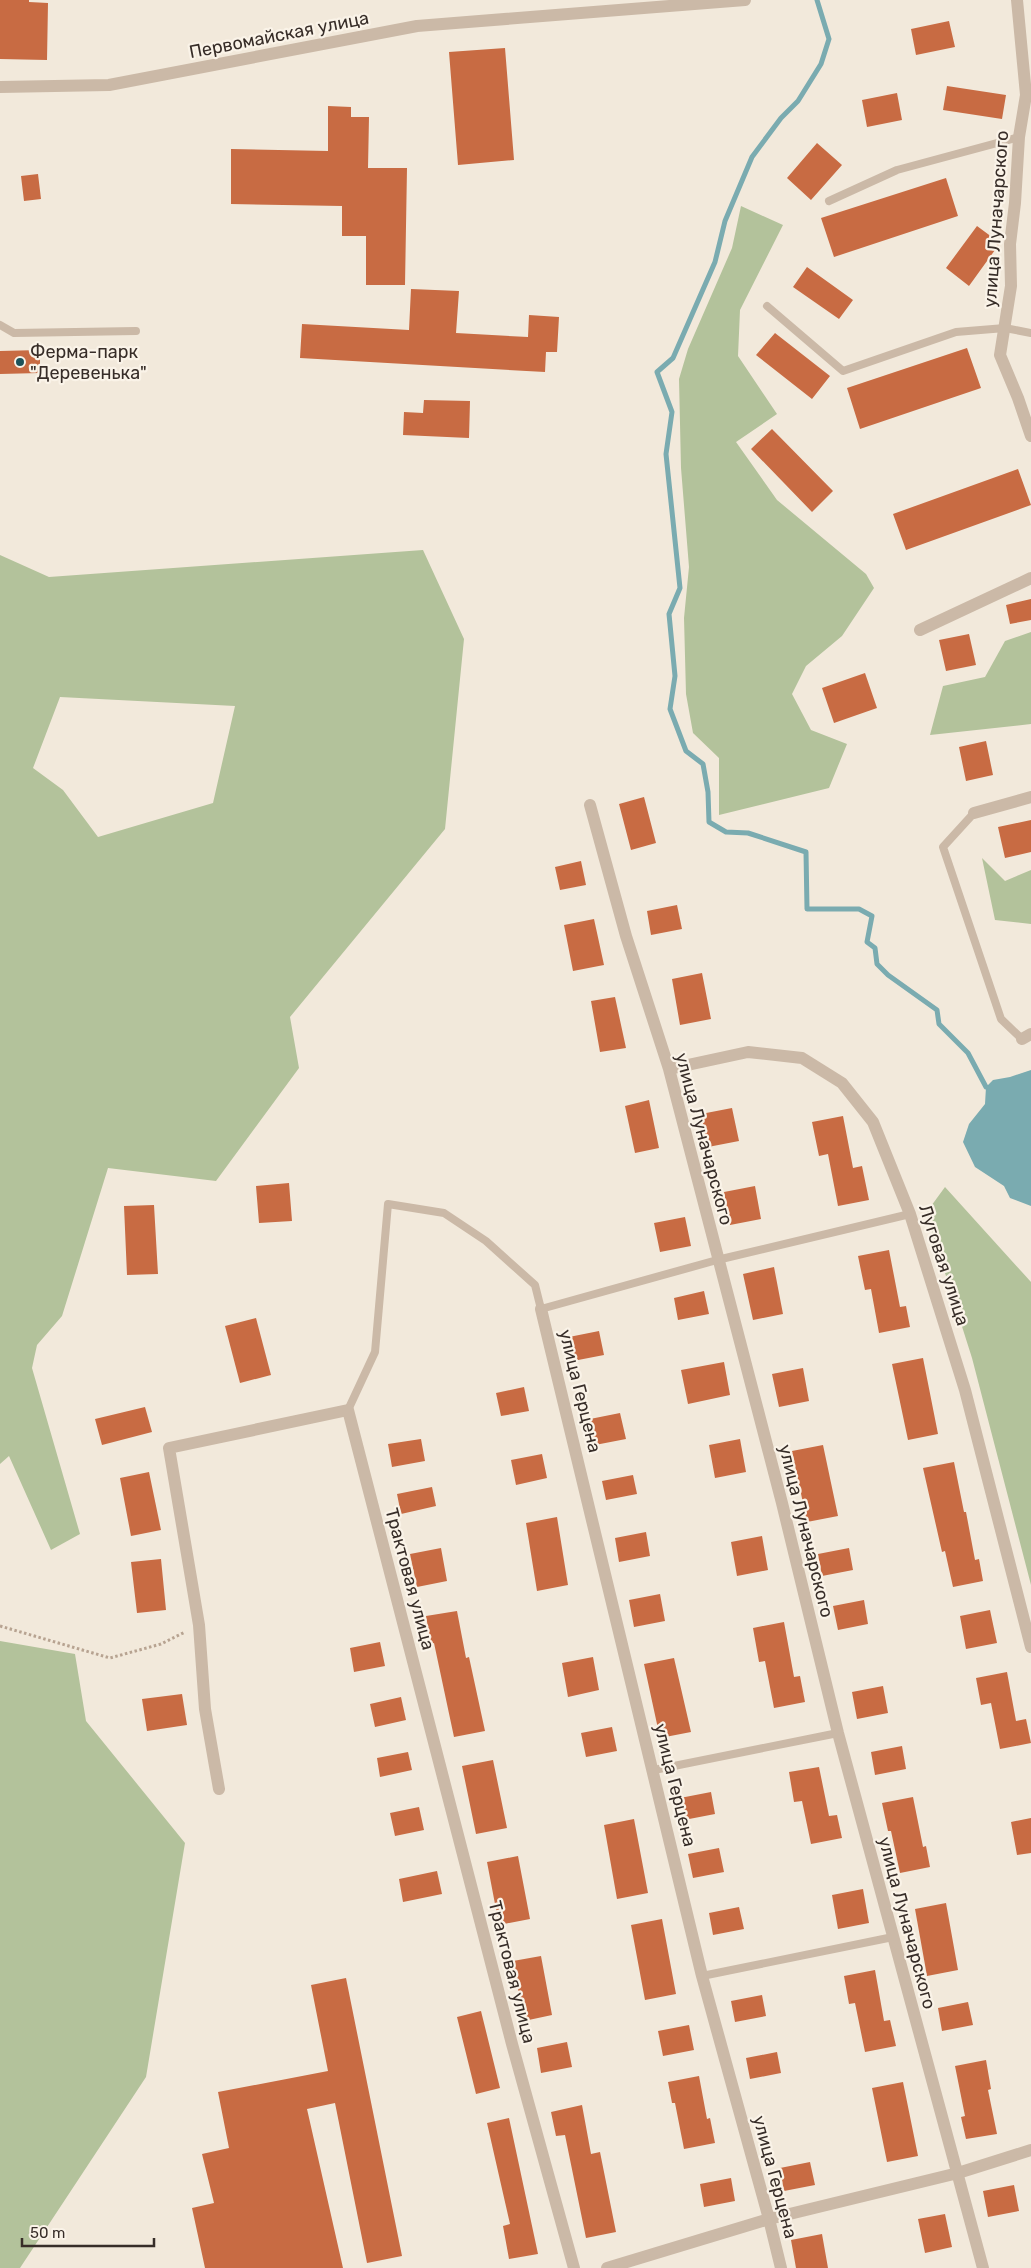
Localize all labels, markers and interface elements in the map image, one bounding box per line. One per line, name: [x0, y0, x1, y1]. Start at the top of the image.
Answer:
street label: Первомайская улица: [187, 7, 371, 63]
street label: улица Луначарского: [979, 130, 1013, 308]
place label: Ферма-парк "Деревенька": [30, 341, 147, 384]
marker: Ферма-парк "Деревенька": [14, 356, 26, 368]
street label: улица Луначарского: [670, 1050, 738, 1228]
street label: Луговая улица: [914, 1201, 974, 1329]
street label: улица Герцена: [554, 1327, 606, 1455]
street label: улица Луначарского: [774, 1442, 838, 1620]
street label: Трактовая улица: [380, 1505, 440, 1653]
street label: улица Герцена: [649, 1721, 701, 1849]
street label: улица Луначарского: [873, 1834, 941, 2012]
street label: Трактовая улица: [484, 1898, 540, 2046]
street label: улица Герцена: [748, 2113, 802, 2241]
scale bar: [22, 2216, 155, 2248]
text: 50 m: [30, 2224, 65, 2242]

